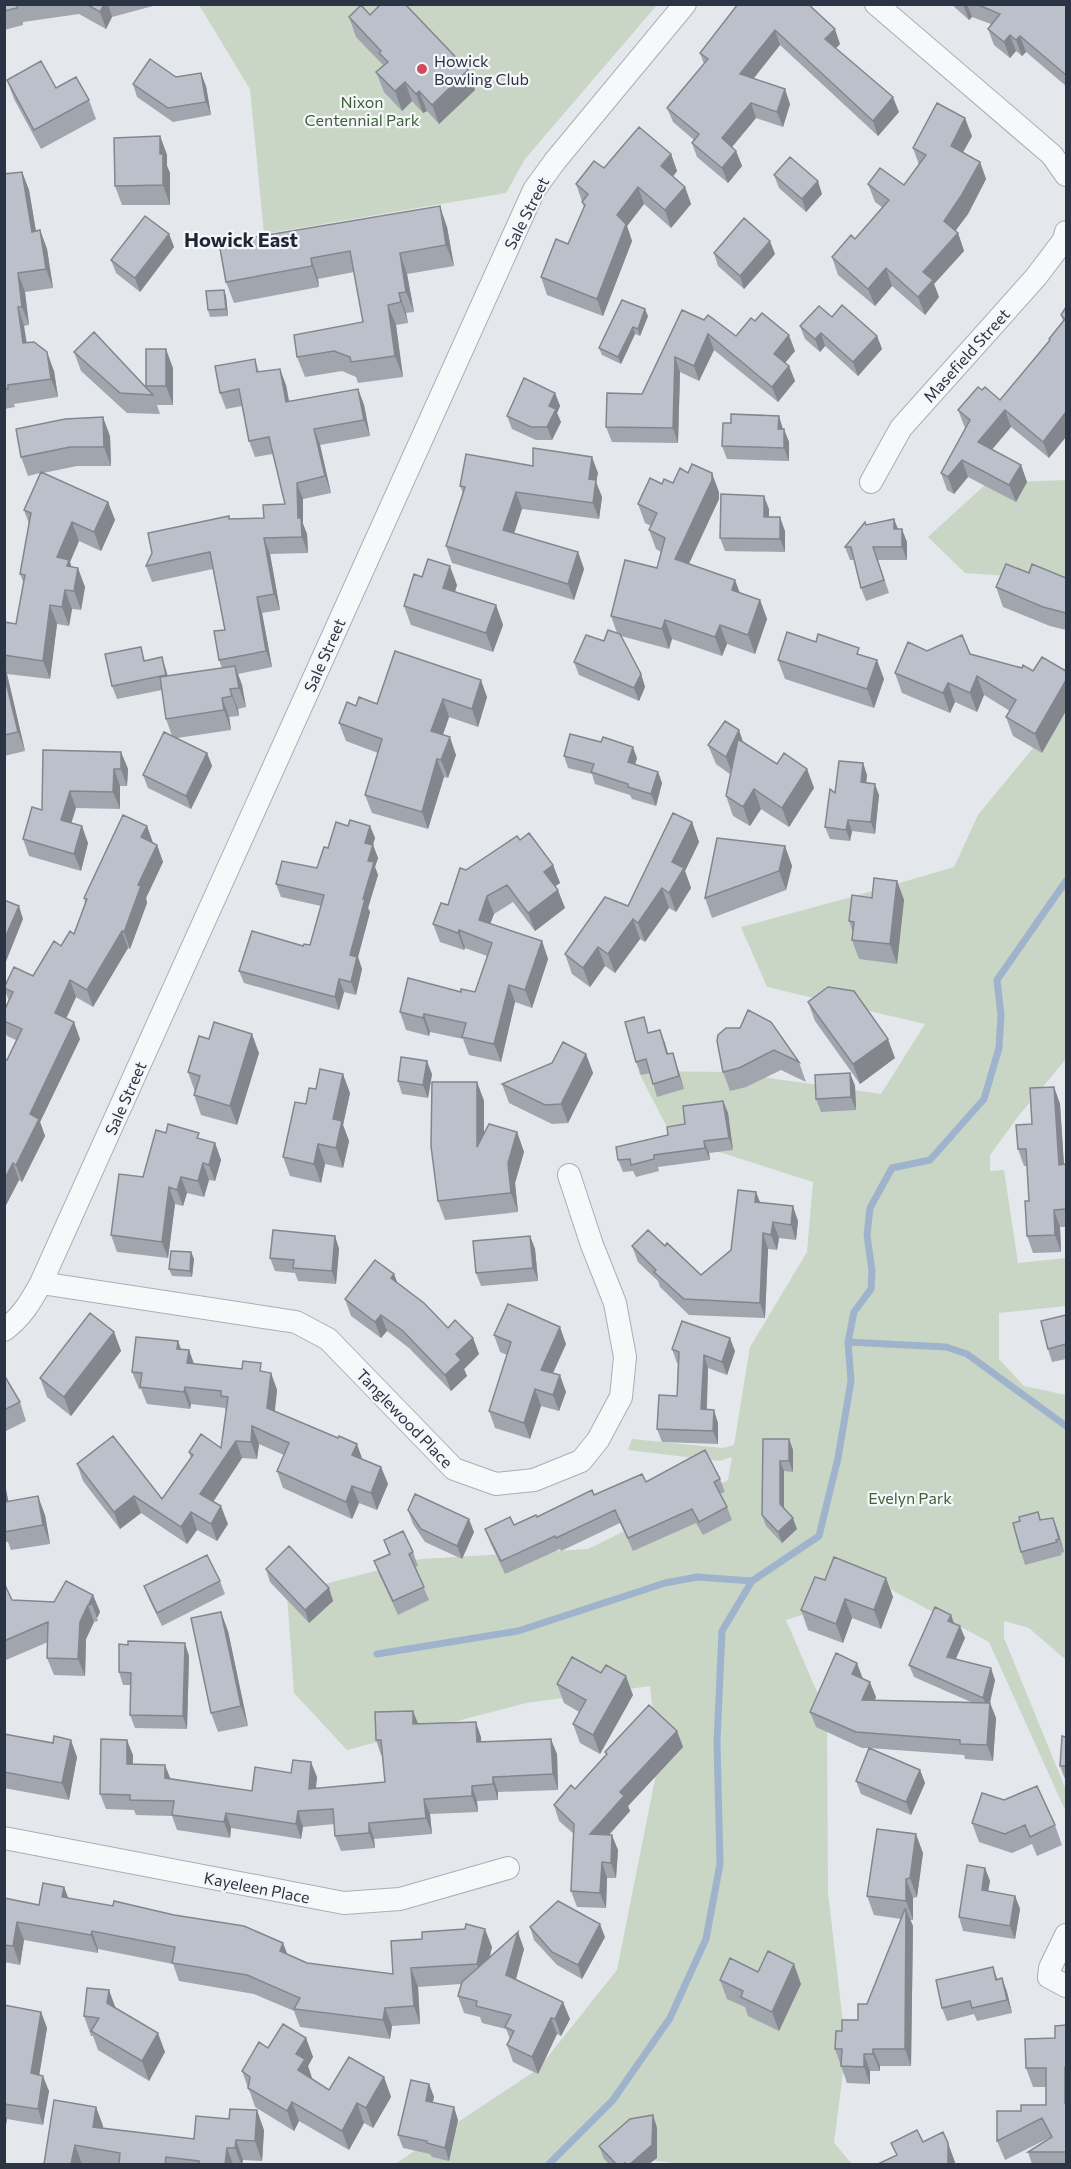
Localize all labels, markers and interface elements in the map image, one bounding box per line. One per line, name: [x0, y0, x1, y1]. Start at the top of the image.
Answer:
place label: Howick Bowling Club: [434, 51, 529, 88]
marker: Howick Bowling Club: [415, 62, 429, 76]
park label: Nixon Centennial Park: [305, 92, 420, 129]
street label: Sale Street: [500, 173, 552, 252]
district label: Howick East: [184, 227, 298, 251]
street label: Masefield Street: [919, 304, 1013, 406]
street label: Sale Street: [299, 615, 349, 695]
street label: Sale Street: [100, 1058, 150, 1138]
street label: Tanglewood Place: [353, 1365, 457, 1471]
park label: Evelyn Park: [868, 1488, 952, 1507]
street label: Kayeleen Place: [202, 1867, 312, 1907]

